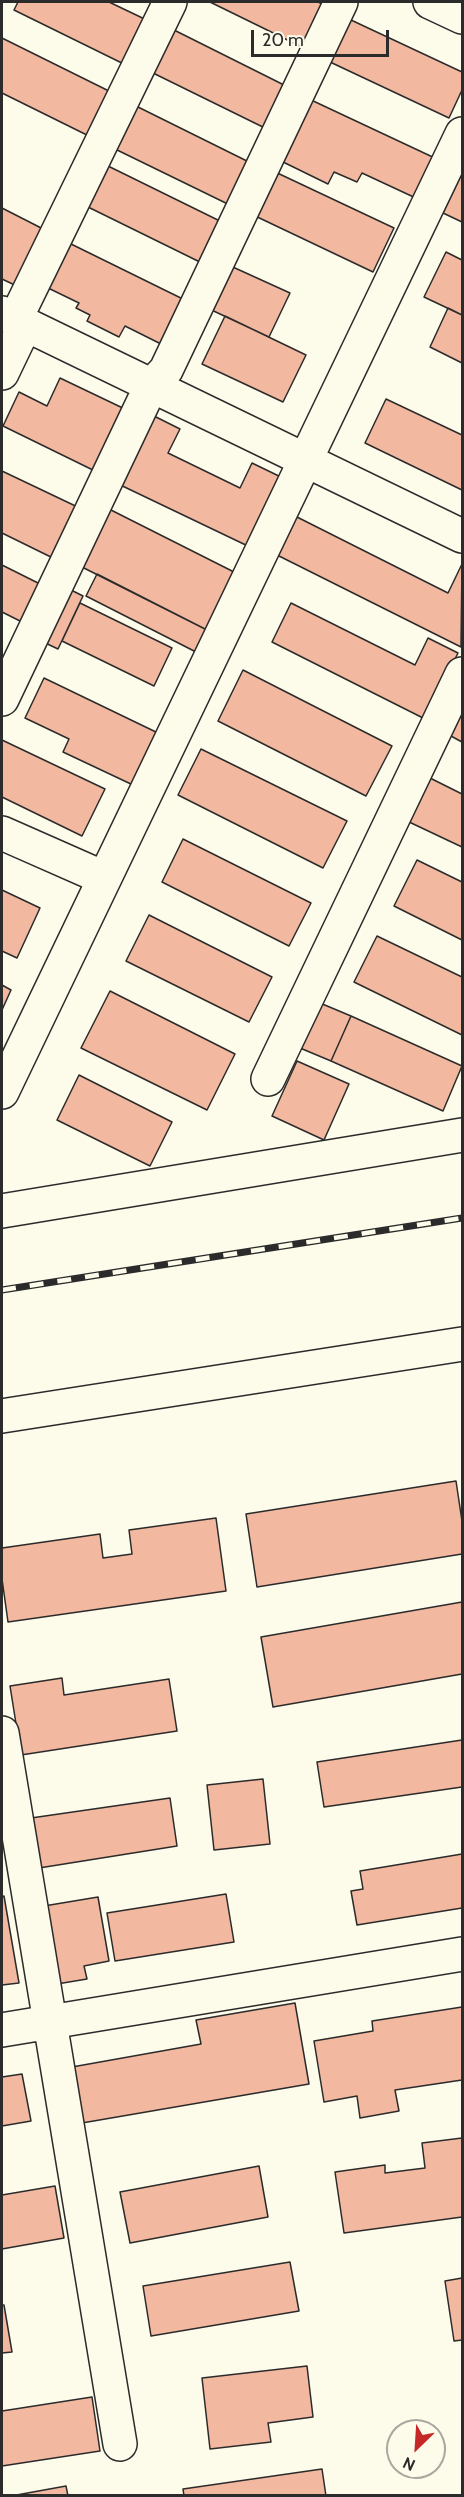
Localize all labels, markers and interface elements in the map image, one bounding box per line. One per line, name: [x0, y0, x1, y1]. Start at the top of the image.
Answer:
scale bar: [254, 18, 392, 56]
text: 20 m: [262, 29, 304, 51]
north arrow: [386, 2419, 446, 2479]
text: N: [400, 2453, 418, 2475]

